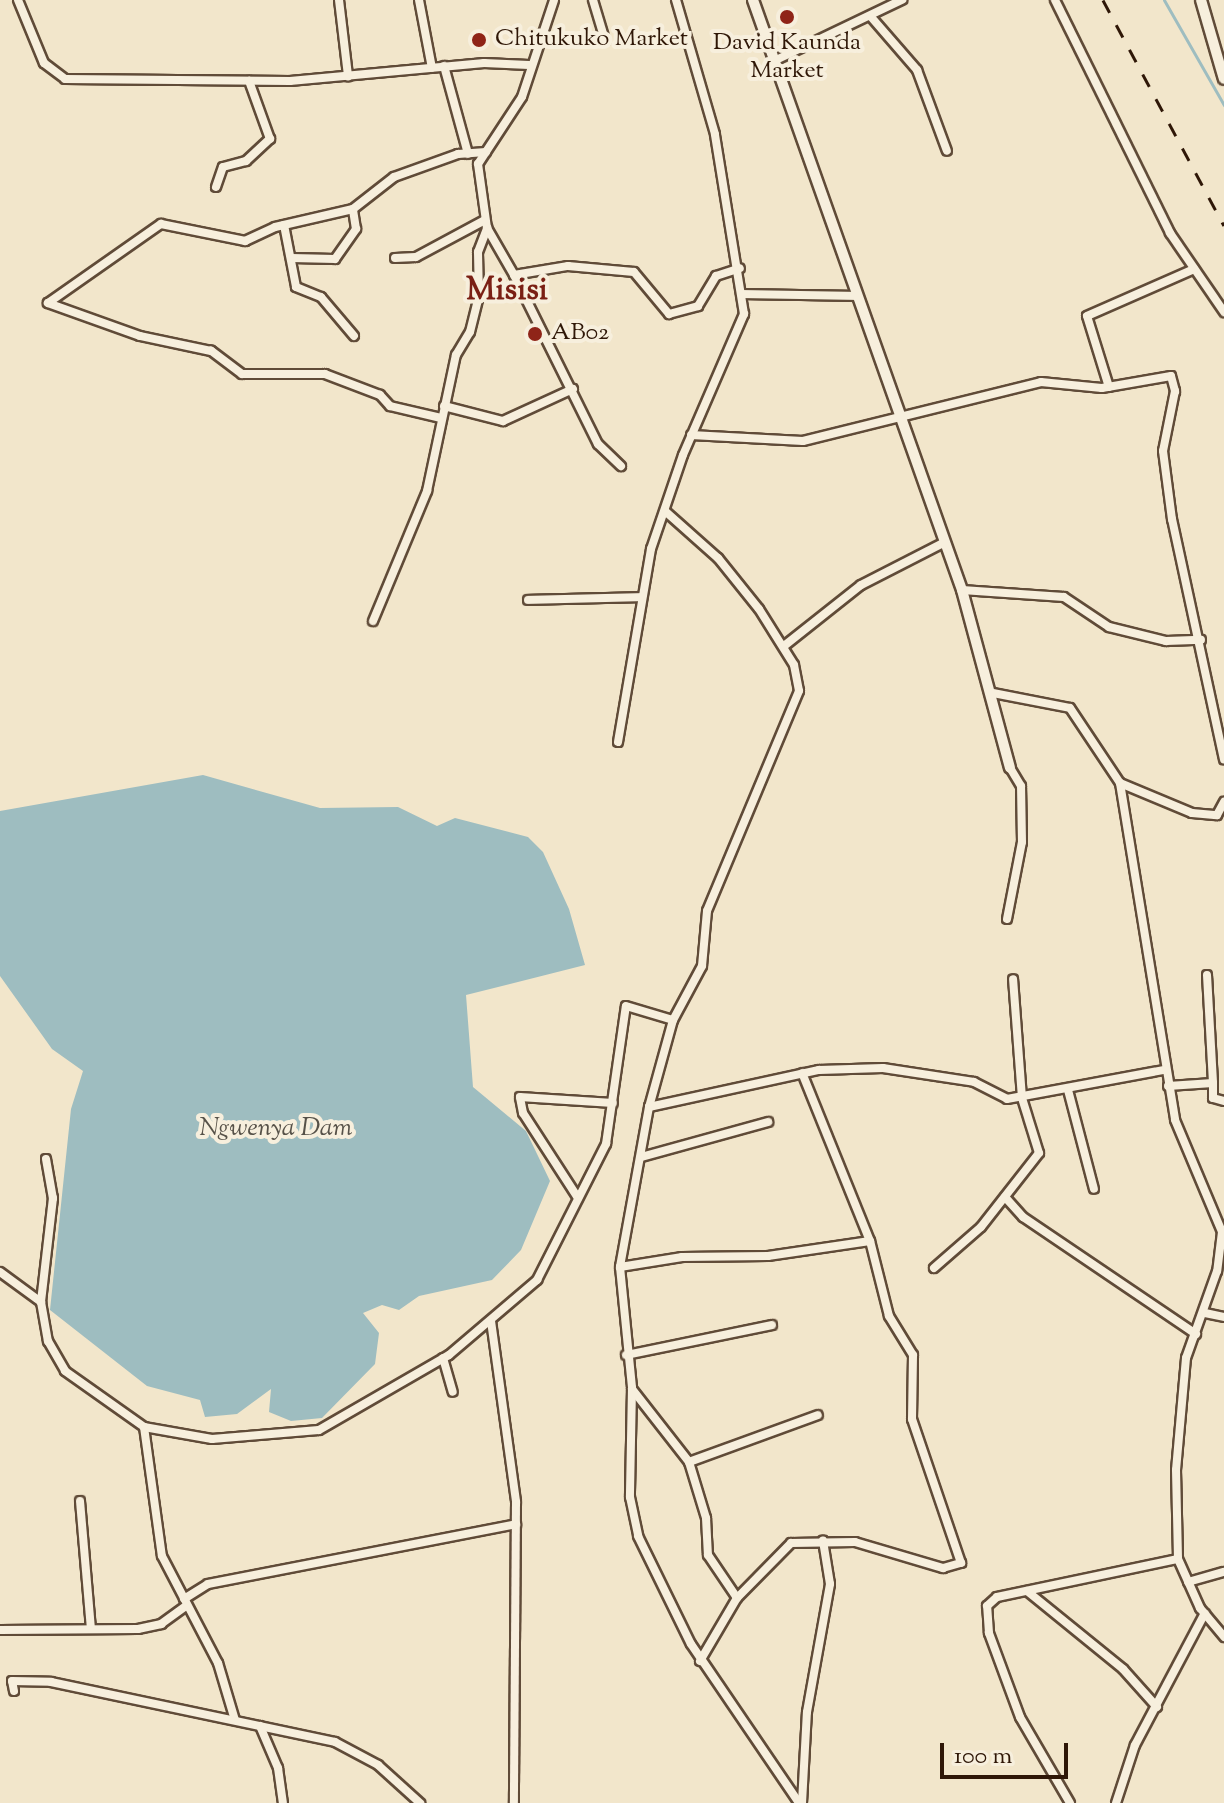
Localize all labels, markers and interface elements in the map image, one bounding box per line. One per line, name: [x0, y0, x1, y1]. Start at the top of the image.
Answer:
marker: David Kaunda Market: [778, 8, 796, 26]
place label: Chitukuko Market: [495, 26, 688, 54]
place label: David Kaunda Market: [713, 30, 861, 86]
marker: Chitukuko Market: [470, 31, 488, 49]
district label: Misisi: [466, 272, 548, 310]
place label: AB02: [551, 320, 609, 348]
marker: AB02: [526, 325, 544, 343]
water label: Ngwenya Dam: [199, 1113, 353, 1145]
scale bar: [944, 1727, 1072, 1777]
text: 100 m: [954, 1740, 1012, 1774]

